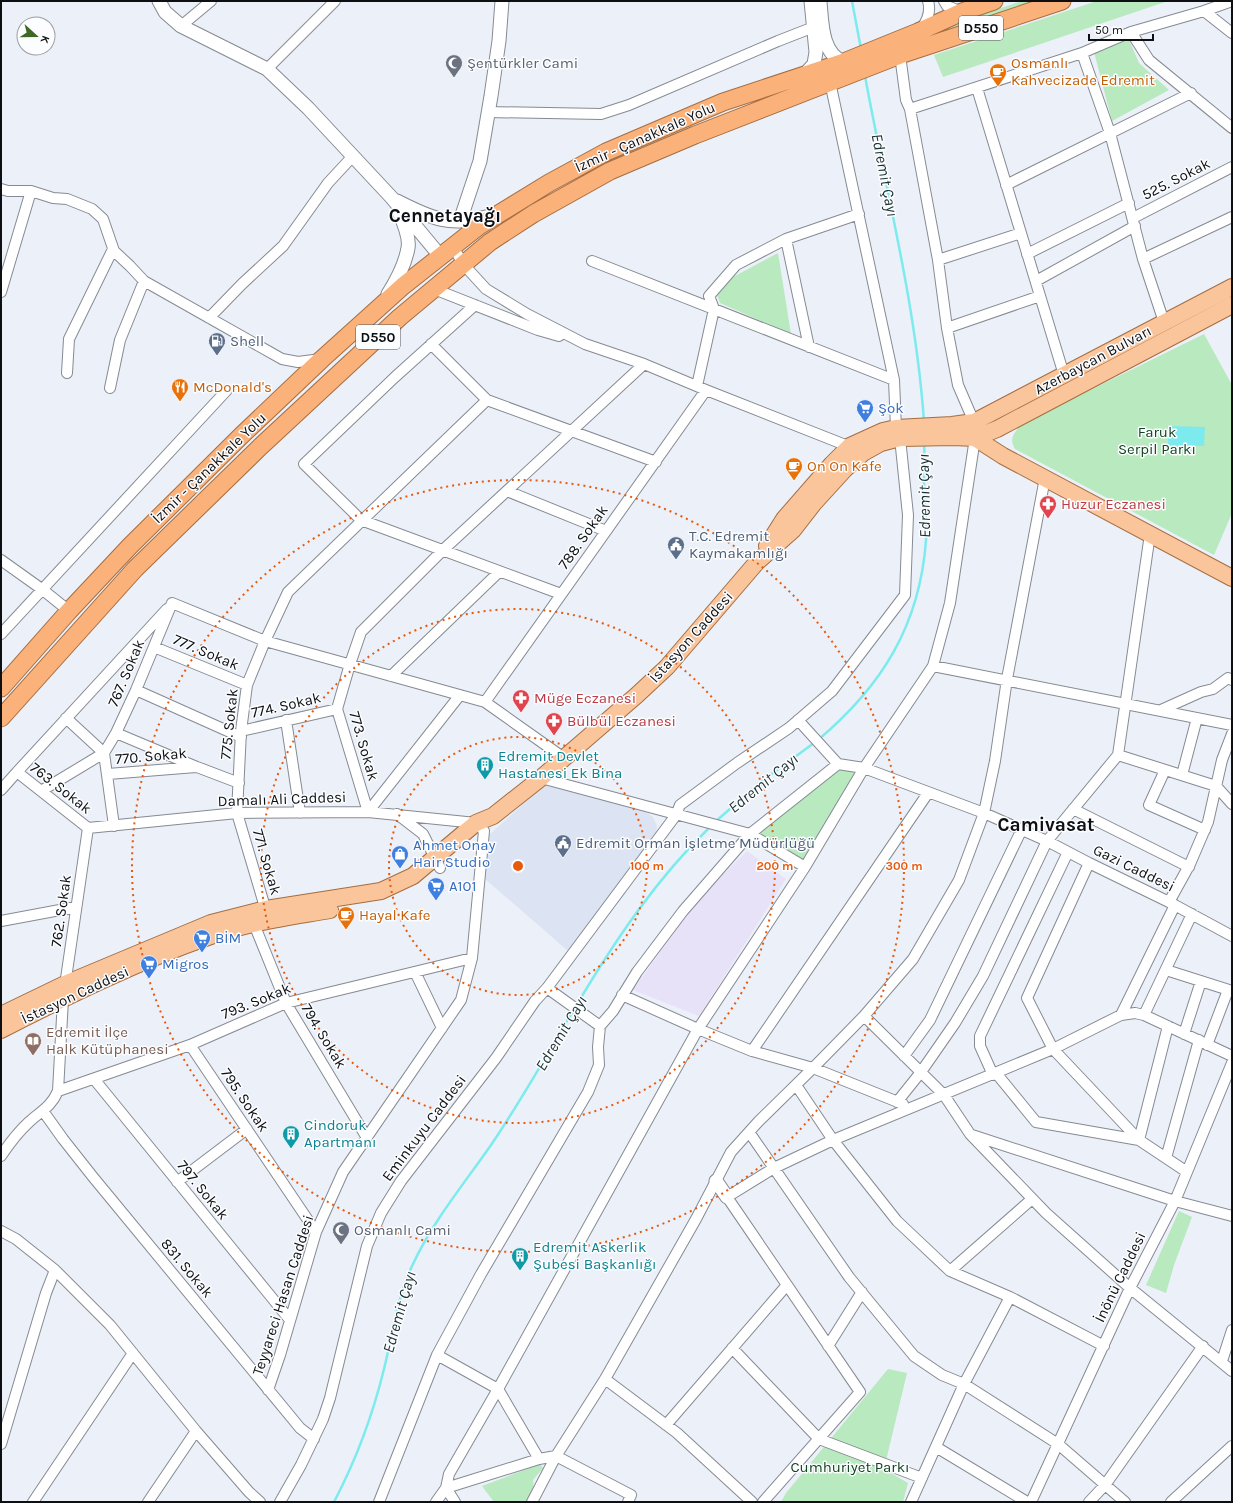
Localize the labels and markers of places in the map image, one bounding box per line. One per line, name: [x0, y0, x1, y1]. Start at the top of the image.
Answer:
mosque icon: Şentürkler Cami: [444, 53, 464, 78]
place label: Şentürkler Cami: [467, 54, 578, 72]
place label: Osmanlı Kahvecizade Edremit: [1011, 54, 1155, 89]
cafe icon: Osmanlı Kahvecizade Edremit: [988, 62, 1008, 87]
fuel station icon: Shell: [207, 331, 227, 356]
place label: Shell: [230, 332, 264, 350]
restaurant icon: McDonald's: [170, 377, 190, 402]
place label: McDonald's: [193, 378, 272, 396]
supermarket icon: Şok: [855, 398, 875, 423]
place label: Şok: [878, 399, 904, 417]
cafe icon: On On Kafe: [784, 456, 804, 481]
place label: On On Kafe: [807, 457, 882, 475]
pharmacy icon: Huzur Eczanesi: [1038, 494, 1058, 519]
place label: Huzur Eczanesi: [1061, 495, 1166, 513]
place label: T.C. Edremit Kaymakamlığı: [689, 527, 788, 562]
public building icon: T.C. Edremit Kaymakamlığı: [666, 535, 686, 560]
pharmacy icon: Müge Eczanesi: [511, 688, 531, 713]
place label: Müge Eczanesi: [534, 689, 636, 707]
pharmacy icon: Bülbül Eczanesi: [544, 711, 564, 736]
place label: Bülbül Eczanesi: [567, 712, 676, 730]
place label: Edremit Devlet Hastanesi Ek Bina: [498, 747, 622, 782]
building icon: Edremit Devlet Hastanesi Ek Bina: [475, 755, 495, 780]
public building icon: Edremit Orman İşletme Müdürlüğü: [553, 833, 573, 858]
place label: Edremit Orman İşletme Müdürlüğü: [576, 834, 815, 852]
place label: Ahmet Onay Hair Studio: [413, 836, 496, 871]
shop icon: Ahmet Onay Hair Studio: [390, 844, 410, 869]
centre of rings: [511, 859, 525, 873]
supermarket icon: A101: [426, 876, 446, 901]
place label: A101: [449, 877, 476, 895]
cafe icon: Hayal Kafe: [336, 905, 356, 930]
place label: Hayal Kafe: [359, 906, 431, 924]
supermarket icon: BİM: [192, 928, 212, 953]
place label: BİM: [215, 929, 241, 947]
supermarket icon: Migros: [139, 954, 159, 979]
place label: Migros: [162, 955, 209, 973]
place label: Edremit İlçe Halk Kütüphanesi: [46, 1023, 169, 1058]
library icon: Edremit İlçe Halk Kütüphanesi: [23, 1031, 43, 1056]
place label: Cindoruk Apartmanı: [304, 1116, 377, 1151]
building icon: Cindoruk Apartmanı: [281, 1124, 301, 1149]
mosque icon: Osmanlı Cami: [331, 1220, 351, 1245]
place label: Osmanlı Cami: [354, 1221, 451, 1239]
place label: Edremit Askerlik Şubesi Başkanlığı: [533, 1238, 657, 1273]
building icon: Edremit Askerlik Şubesi Başkanlığı: [510, 1246, 530, 1271]

